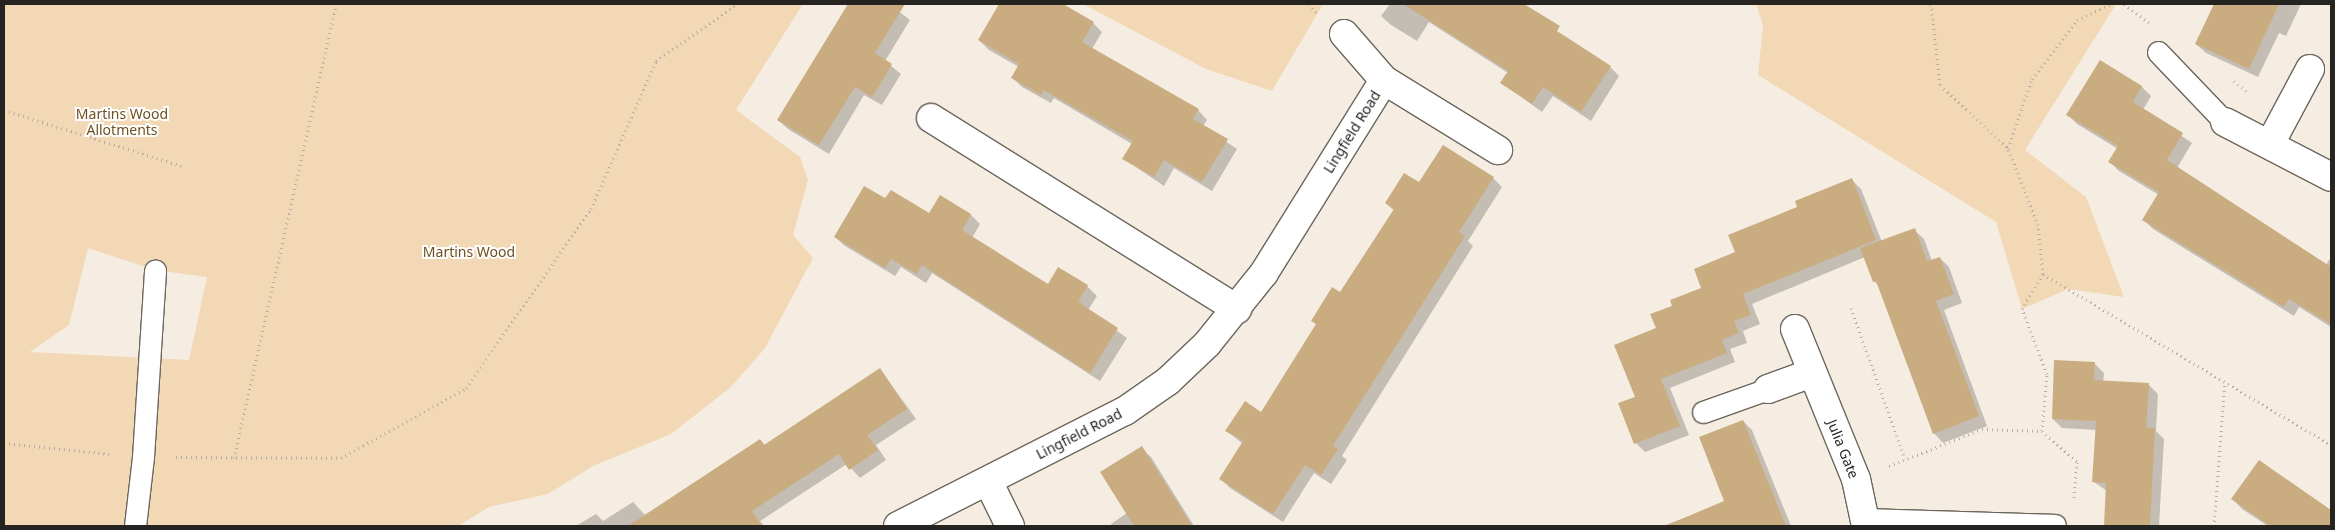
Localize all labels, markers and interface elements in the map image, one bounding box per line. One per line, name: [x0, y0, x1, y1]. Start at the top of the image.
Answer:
street label: Lingfield Road: [1320, 88, 1384, 176]
park label: Martins Wood Allotments: [76, 106, 168, 138]
park label: Martins Wood: [423, 244, 515, 260]
street label: Lingfield Road: [1033, 405, 1125, 463]
street label: Julia Gate: [1824, 417, 1862, 481]

